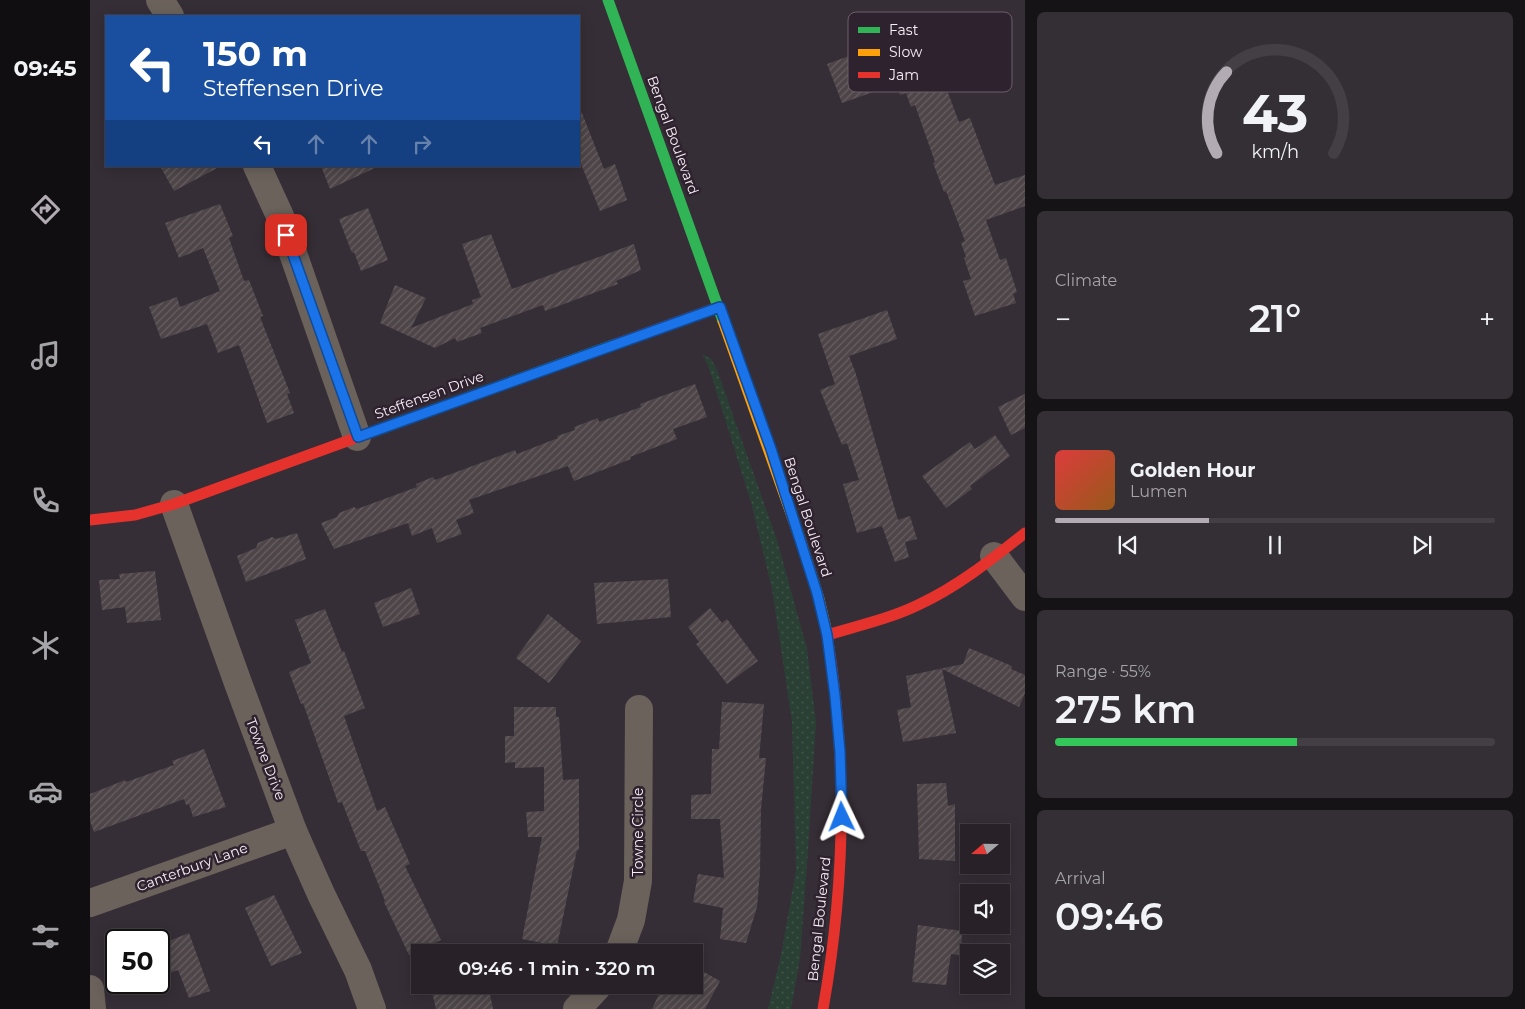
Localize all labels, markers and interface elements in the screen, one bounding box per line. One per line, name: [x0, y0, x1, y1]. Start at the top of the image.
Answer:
legend: [848, 12, 1012, 92]
text: Fast: [889, 21, 919, 39]
text: 150 m: [203, 32, 308, 75]
icon: left: [120, 35, 185, 100]
text: Slow: [889, 43, 923, 61]
text: 09:45: [14, 55, 76, 82]
text: Jam: [888, 66, 919, 84]
street label: Bengal Boulevard: [643, 73, 703, 197]
text: Steffensen Drive: [203, 75, 384, 102]
text: 43: [1242, 82, 1308, 145]
icon: left: [249, 130, 277, 158]
icon: ahead: [302, 130, 330, 158]
icon: ahead: [355, 130, 383, 158]
icon: right: [408, 130, 436, 158]
text: km/h: [1251, 141, 1299, 162]
icon: directions: [28, 192, 63, 227]
pin: [265, 214, 307, 256]
icon: arrive: [272, 221, 300, 249]
text: Climate: [1055, 271, 1117, 290]
text: 21°: [1249, 295, 1301, 342]
text: −: [1055, 302, 1071, 336]
text: +: [1479, 302, 1495, 336]
icon: music: [28, 338, 63, 373]
street label: Steffensen Drive: [372, 367, 486, 423]
street label: Bengal Boulevard: [780, 455, 836, 579]
text: Golden Hour: [1130, 459, 1256, 482]
text: Lumen: [1130, 482, 1188, 501]
icon: phone: [28, 483, 63, 518]
icon: previous: [1114, 531, 1142, 559]
icon: pause: [1261, 531, 1289, 559]
icon: next: [1408, 531, 1436, 559]
icon: climate: [28, 628, 63, 663]
text: Range · 55%: [1055, 662, 1151, 681]
text: 275 km: [1055, 686, 1196, 733]
street label: Towne Drive: [242, 715, 290, 803]
icon: car: [28, 774, 63, 809]
street label: Towne Circle: [629, 788, 647, 876]
position arrow: [815, 790, 867, 842]
north arrow: [960, 824, 1010, 874]
map controls: [960, 824, 1010, 994]
street label: Canterbury Lane: [134, 839, 250, 895]
street label: Bengal Boulevard: [804, 856, 834, 982]
text: Arrival: [1055, 869, 1105, 888]
button: sound: [960, 884, 1010, 934]
text: 09:46: [1055, 893, 1163, 940]
icon: filters: [28, 919, 63, 954]
speed limit sign: 50: [105, 929, 170, 994]
button: layers: [960, 944, 1010, 994]
text: 09:46 · 1 min · 320 m: [459, 957, 655, 980]

